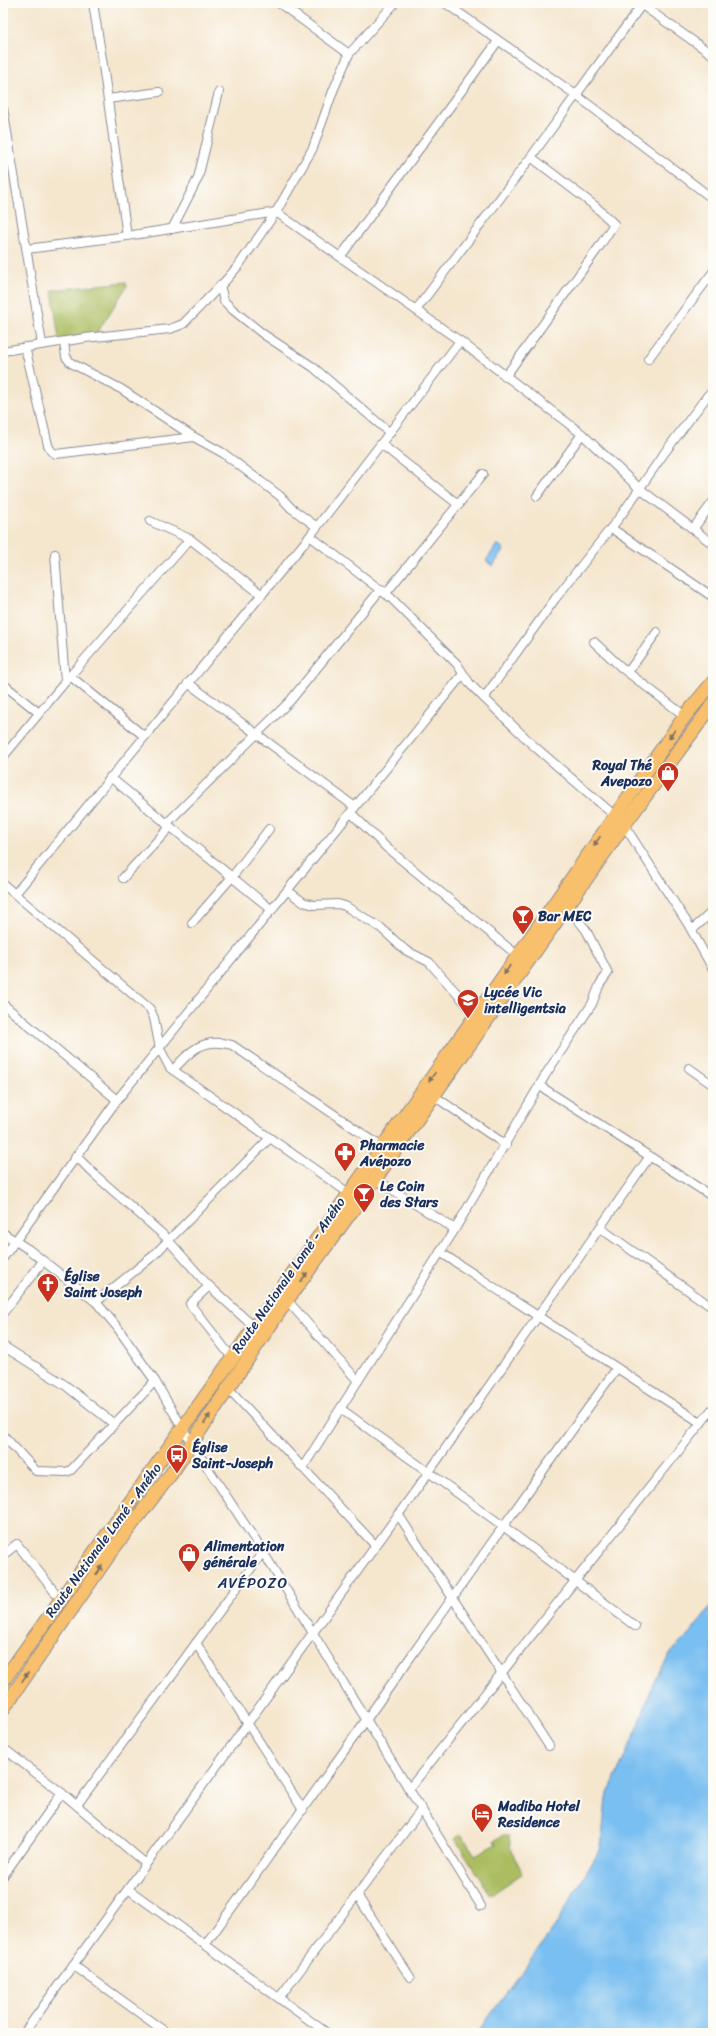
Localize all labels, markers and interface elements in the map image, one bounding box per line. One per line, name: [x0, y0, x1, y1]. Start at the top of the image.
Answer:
one-way arrow: [668, 729, 676, 740]
place label: Royal Thé Avepozo: [592, 753, 653, 794]
shop icon: Royal Thé Avepozo: [655, 760, 681, 793]
one-way arrow: [593, 835, 601, 846]
bar icon: Bar MEC: [510, 903, 536, 936]
place label: Bar MEC: [538, 904, 592, 929]
one-way arrow: [503, 965, 511, 975]
place label: Lycée Vic intelligentsia: [484, 980, 567, 1021]
school or university icon: Lycée Vic intelligentsia: [455, 987, 481, 1020]
one-way arrow: [428, 1072, 436, 1082]
place label: Pharmacie Avépozo: [359, 1133, 425, 1174]
pharmacy icon: Pharmacie Avépozo: [332, 1140, 358, 1173]
place label: Le Coin des Stars: [380, 1174, 439, 1215]
bar icon: Le Coin des Stars: [351, 1181, 377, 1214]
street label: Route Nationale Lomé - Aného: [225, 1192, 352, 1359]
place label: Église Saint Joseph: [63, 1264, 143, 1305]
church icon: Église Saint Joseph: [35, 1271, 61, 1304]
one-way arrow: [300, 1272, 308, 1282]
one-way arrow: [204, 1413, 211, 1425]
place label: Église Saint-Joseph: [191, 1435, 274, 1476]
bus stop icon: Église Saint-Joseph: [164, 1442, 190, 1475]
street label: Route Nationale Lomé - Aného: [39, 1458, 168, 1623]
place label: Alimentation générale: [202, 1534, 285, 1575]
shop icon: Alimentation générale: [176, 1541, 202, 1574]
one-way arrow: [95, 1565, 103, 1575]
district label: AVÉPOZO: [217, 1570, 288, 1596]
one-way arrow: [21, 1672, 29, 1682]
place label: Madiba Hotel Residence: [497, 1794, 581, 1835]
hotel icon: Madiba Hotel Residence: [469, 1801, 495, 1834]

